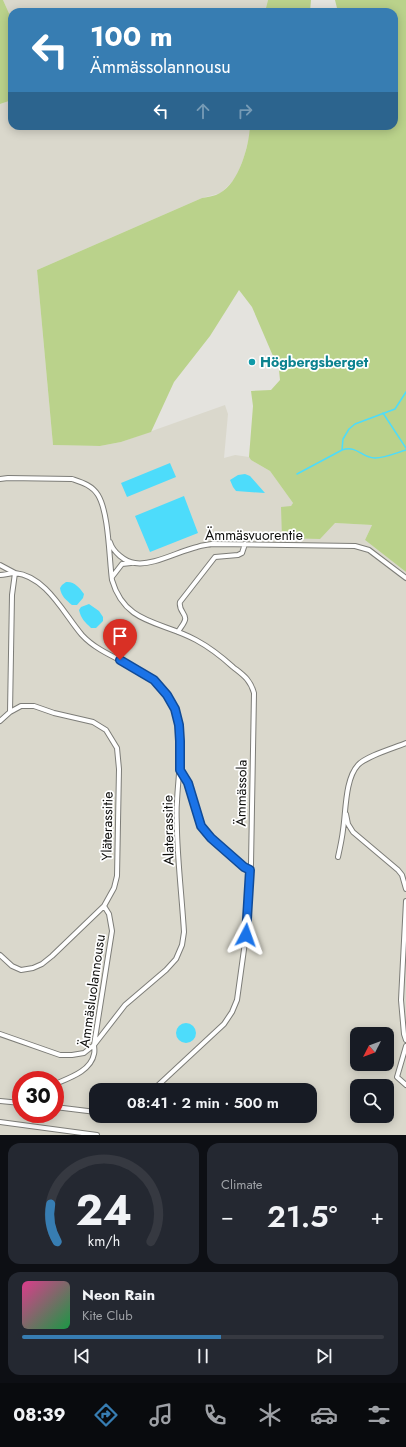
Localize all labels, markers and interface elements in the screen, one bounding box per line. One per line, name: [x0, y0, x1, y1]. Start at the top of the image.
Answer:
text: 100 m: [90, 16, 173, 57]
icon: left: [24, 24, 76, 76]
text: Ämmässolannousu: [90, 54, 231, 80]
icon: left: [150, 100, 172, 122]
icon: ahead: [192, 100, 214, 122]
icon: right: [234, 100, 256, 122]
place label: Högbergsberget: [260, 352, 369, 372]
marker: Högbergsberget: [247, 357, 257, 367]
street label: Ämmäsvuorentie: [205, 525, 303, 545]
pin: [103, 619, 137, 660]
icon: arrive: [109, 625, 131, 647]
street label: Ämmässola: [230, 759, 252, 827]
street label: Yläterassitie: [96, 791, 118, 861]
street label: Alaterassitie: [157, 795, 179, 865]
position arrow: [225, 914, 267, 956]
street label: Ämmäsluolannousu: [74, 933, 110, 1049]
north arrow: [350, 1027, 394, 1071]
map controls: [350, 1027, 394, 1123]
speed limit sign: 30: [12, 1071, 64, 1123]
button: search: [350, 1079, 394, 1123]
text: 08:41 · 2 min · 500 m: [127, 1092, 279, 1114]
text: Climate: [221, 1175, 262, 1194]
text: 24: [75, 1179, 132, 1240]
text: 21.5°: [267, 1195, 337, 1238]
text: −: [221, 1200, 234, 1232]
text: +: [370, 1200, 384, 1232]
text: km/h: [87, 1230, 120, 1250]
text: Neon Rain: [82, 1284, 155, 1306]
text: Kite Club: [82, 1306, 133, 1325]
icon: previous: [71, 1345, 93, 1367]
icon: pause: [192, 1345, 214, 1367]
icon: next: [313, 1345, 335, 1367]
icon: directions: [92, 1401, 120, 1429]
icon: music: [147, 1401, 175, 1429]
icon: phone: [201, 1401, 229, 1429]
icon: climate: [256, 1401, 284, 1429]
icon: car: [310, 1401, 338, 1429]
icon: filters: [365, 1401, 393, 1429]
text: 08:39: [13, 1402, 65, 1428]

